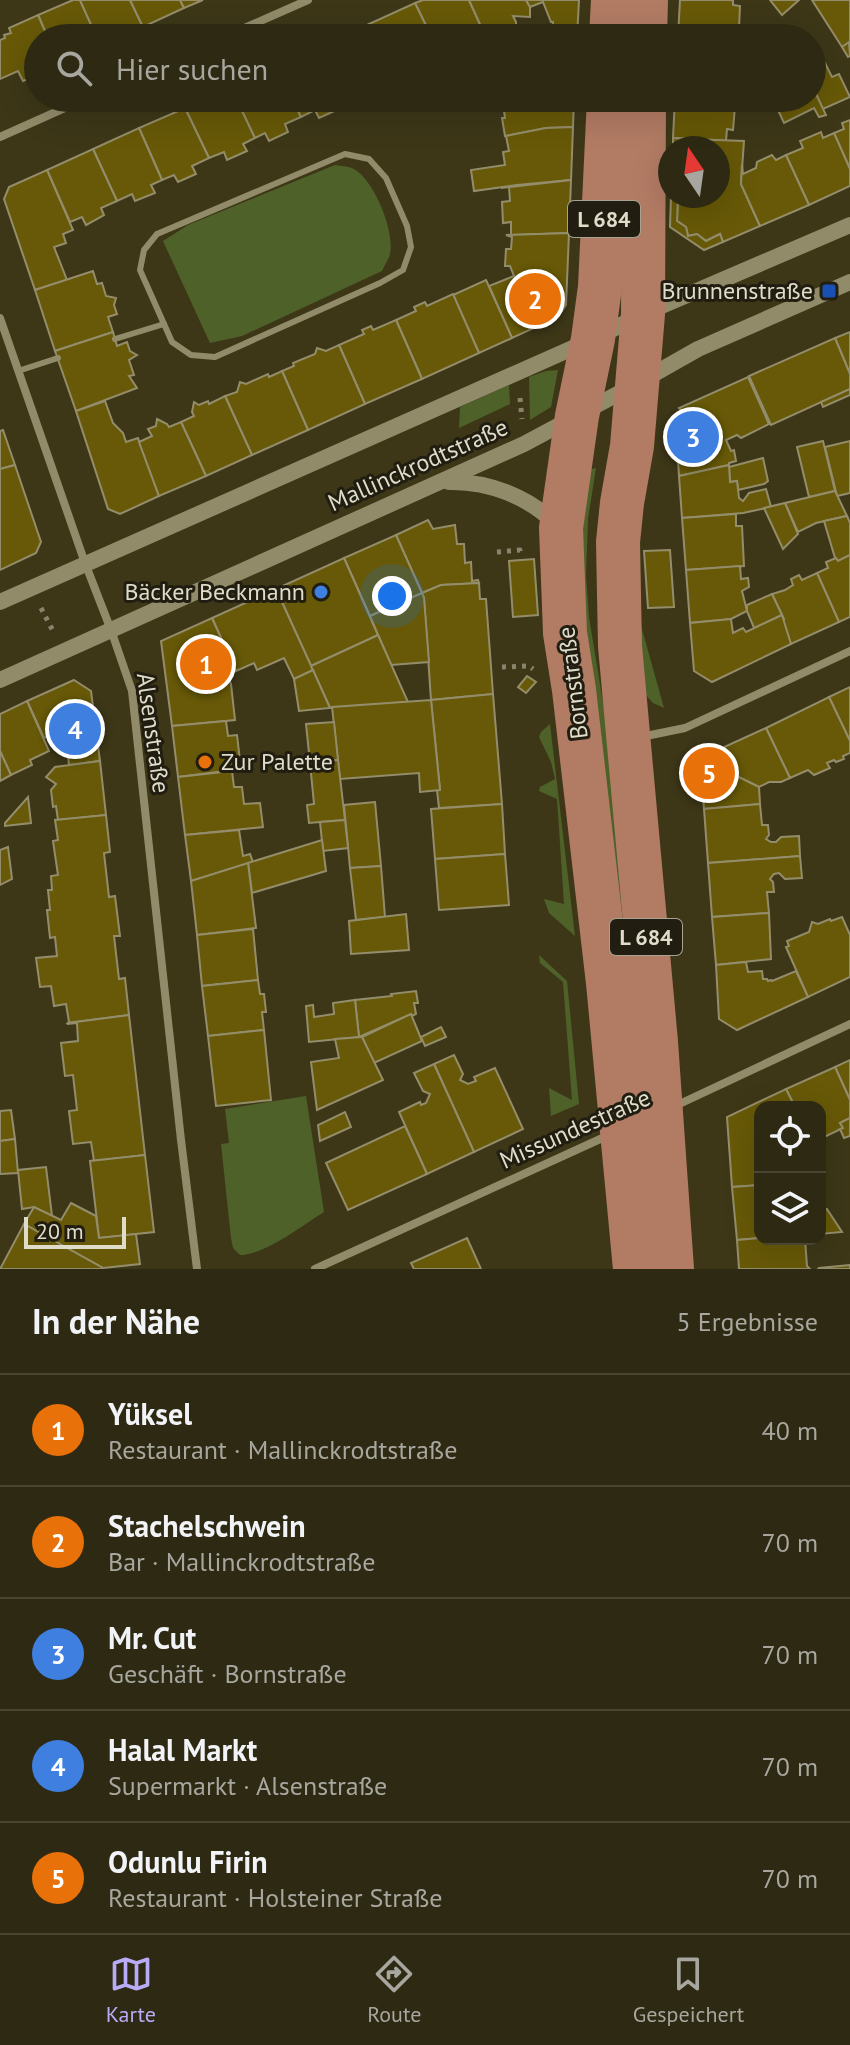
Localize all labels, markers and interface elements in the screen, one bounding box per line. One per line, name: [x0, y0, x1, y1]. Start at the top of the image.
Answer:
search box: [24, 24, 826, 112]
icon: search: [52, 46, 96, 90]
text: Hier suchen: [116, 49, 268, 88]
north arrow: [658, 136, 730, 208]
road number: L 684: [568, 201, 640, 237]
pin: 2: [509, 269, 561, 329]
place label: Brunnenstraße: [662, 275, 813, 306]
marker: Brunnenstraße: [820, 282, 838, 300]
pin: 3: [667, 407, 719, 467]
street label: Mallinckrodtstraße: [323, 411, 513, 518]
place label: Bäcker Beckmann: [124, 576, 305, 607]
your location: [372, 576, 412, 616]
marker: Bäcker Beckmann: [312, 583, 330, 601]
street label: Bornstraße: [550, 625, 595, 741]
pin: 1: [180, 634, 232, 694]
street label: Alsenstraße: [130, 671, 177, 795]
pin: 4: [49, 699, 101, 759]
pin: 5: [683, 743, 735, 803]
place label: Zur Palette: [221, 746, 333, 777]
marker: Zur Palette: [196, 753, 214, 771]
road number: L 684: [610, 919, 682, 955]
street label: Missundestraße: [495, 1082, 655, 1176]
map controls: [754, 1101, 826, 1245]
button: locate: [754, 1101, 826, 1173]
button: layers: [754, 1173, 826, 1245]
scale bar: [24, 1213, 126, 1249]
text: 20 m: [36, 1217, 84, 1245]
text: In der Nähe: [32, 1299, 200, 1343]
text: 5 Ergebnisse: [677, 1305, 818, 1338]
text: Yüksel: [108, 1394, 192, 1433]
text: 1: [51, 1414, 65, 1447]
text: 40 m: [762, 1414, 818, 1447]
text: Restaurant · Mallinckrodtstraße: [108, 1433, 457, 1466]
text: Stachelschwein: [108, 1506, 306, 1545]
text: 2: [51, 1526, 65, 1559]
text: 70 m: [762, 1526, 818, 1559]
text: Bar · Mallinckrodtstraße: [108, 1545, 375, 1578]
text: Mr. Cut: [108, 1618, 196, 1657]
text: 3: [51, 1638, 65, 1671]
text: 70 m: [762, 1638, 818, 1671]
text: Geschäft · Bornstraße: [108, 1657, 347, 1690]
text: Halal Markt: [108, 1730, 257, 1769]
text: 4: [51, 1750, 65, 1783]
text: 70 m: [762, 1750, 818, 1783]
text: Supermarkt · Alsenstraße: [108, 1769, 387, 1802]
text: Odunlu Firin: [108, 1842, 268, 1881]
text: 5: [51, 1862, 65, 1895]
text: 70 m: [762, 1862, 818, 1895]
text: Restaurant · Holsteiner Straße: [108, 1881, 443, 1914]
tab: Karte: [106, 1952, 156, 2028]
tab: Route: [367, 1952, 421, 2028]
tab: Gespeichert: [633, 1952, 744, 2028]

